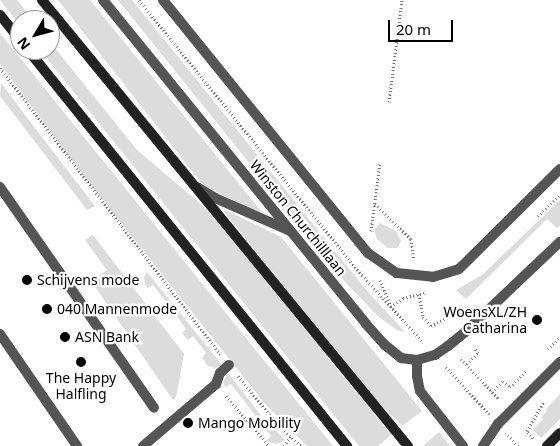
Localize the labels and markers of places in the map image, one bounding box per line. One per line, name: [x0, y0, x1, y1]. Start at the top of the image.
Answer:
place label: Schijvens mode: [37, 272, 139, 288]
marker: Schijvens mode: [21, 274, 33, 286]
place label: 040 Mannenmode: [57, 301, 177, 317]
marker: 040 Mannenmode: [41, 303, 53, 315]
place label: WoensXL/ZH Catharina: [443, 304, 527, 336]
marker: WoensXL/ZH Catharina: [531, 314, 543, 326]
place label: ASN Bank: [75, 329, 139, 345]
marker: ASN Bank: [59, 331, 71, 343]
marker: The Happy Halfling: [75, 356, 87, 368]
place label: The Happy Halfling: [46, 370, 116, 402]
place label: Mango Mobility: [198, 415, 301, 431]
marker: Mango Mobility: [182, 417, 194, 429]

